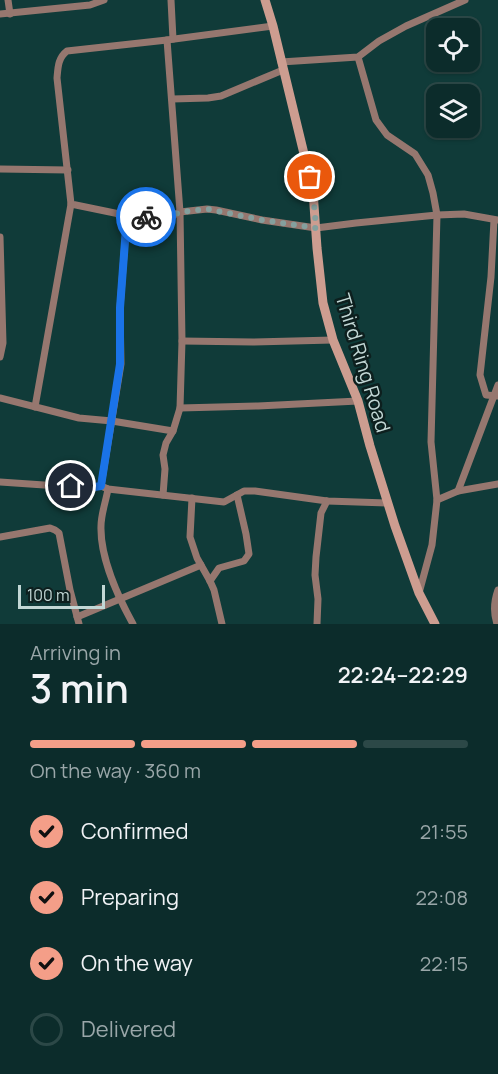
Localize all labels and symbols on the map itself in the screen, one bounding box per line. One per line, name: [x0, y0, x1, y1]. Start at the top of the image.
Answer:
pin: [284, 151, 335, 202]
courier: [116, 187, 176, 247]
street label: Third Ring Road: [330, 290, 397, 436]
pin: [45, 460, 96, 511]
scale bar: [18, 582, 105, 610]

